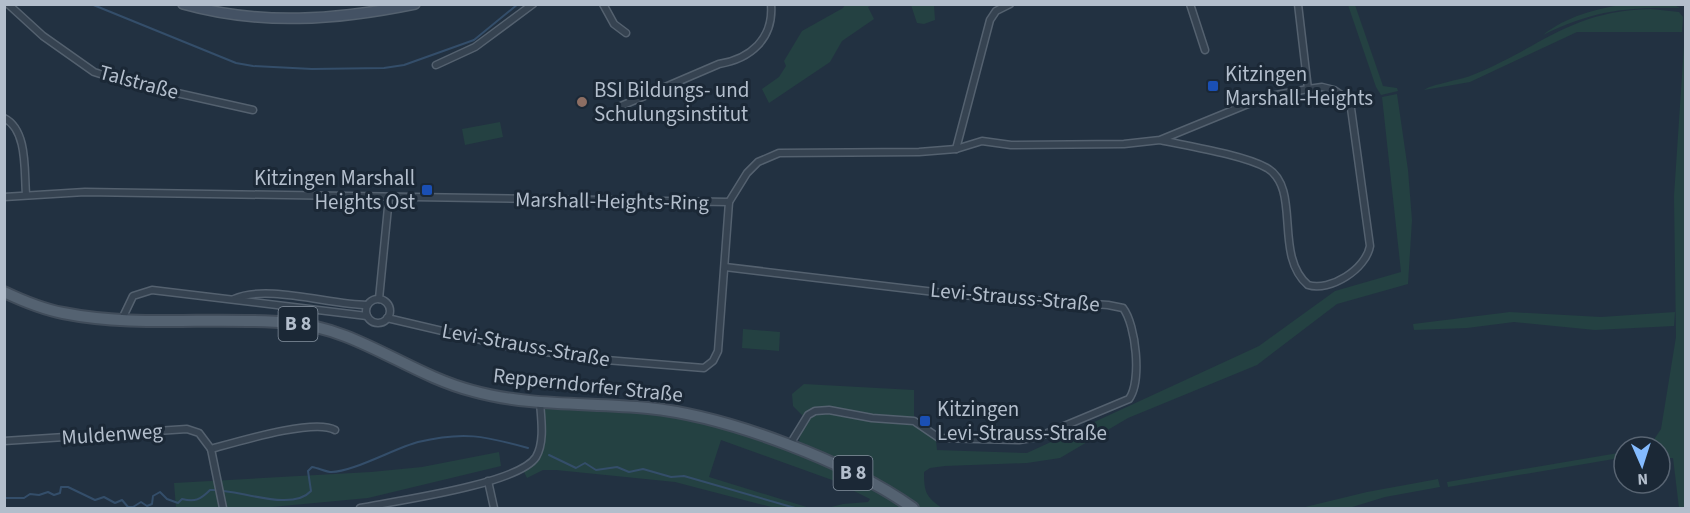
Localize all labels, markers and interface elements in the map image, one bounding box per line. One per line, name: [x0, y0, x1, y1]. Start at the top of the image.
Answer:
street label: Talstraße: [96, 57, 182, 107]
place label: Kitzingen Marshall-Heights: [1225, 59, 1373, 113]
place label: BSI Bildungs- und Schulungsinstitut: [594, 75, 749, 129]
marker: Kitzingen Marshall-Heights: [1206, 79, 1220, 93]
marker: BSI Bildungs- und Schulungsinstitut: [575, 95, 589, 109]
place label: Kitzingen Marshall Heights Ost: [254, 163, 415, 217]
marker: Kitzingen Marshall Heights Ost: [420, 183, 434, 197]
street label: Marshall-Heights-Ring: [515, 184, 710, 218]
street label: Levi-Strauss-Straße: [929, 275, 1101, 319]
road number: B 8: [278, 307, 318, 341]
street label: Levi-Strauss-Straße: [440, 315, 612, 375]
street label: Repperndorfer Straße: [492, 360, 684, 410]
place label: Kitzingen Levi-Strauss-Straße: [937, 394, 1107, 448]
marker: Kitzingen Levi-Strauss-Straße: [918, 414, 932, 428]
street label: Muldenweg: [60, 415, 164, 453]
north arrow: [1612, 435, 1672, 495]
road number: B 8: [834, 456, 872, 490]
text: N: [1637, 468, 1649, 490]

